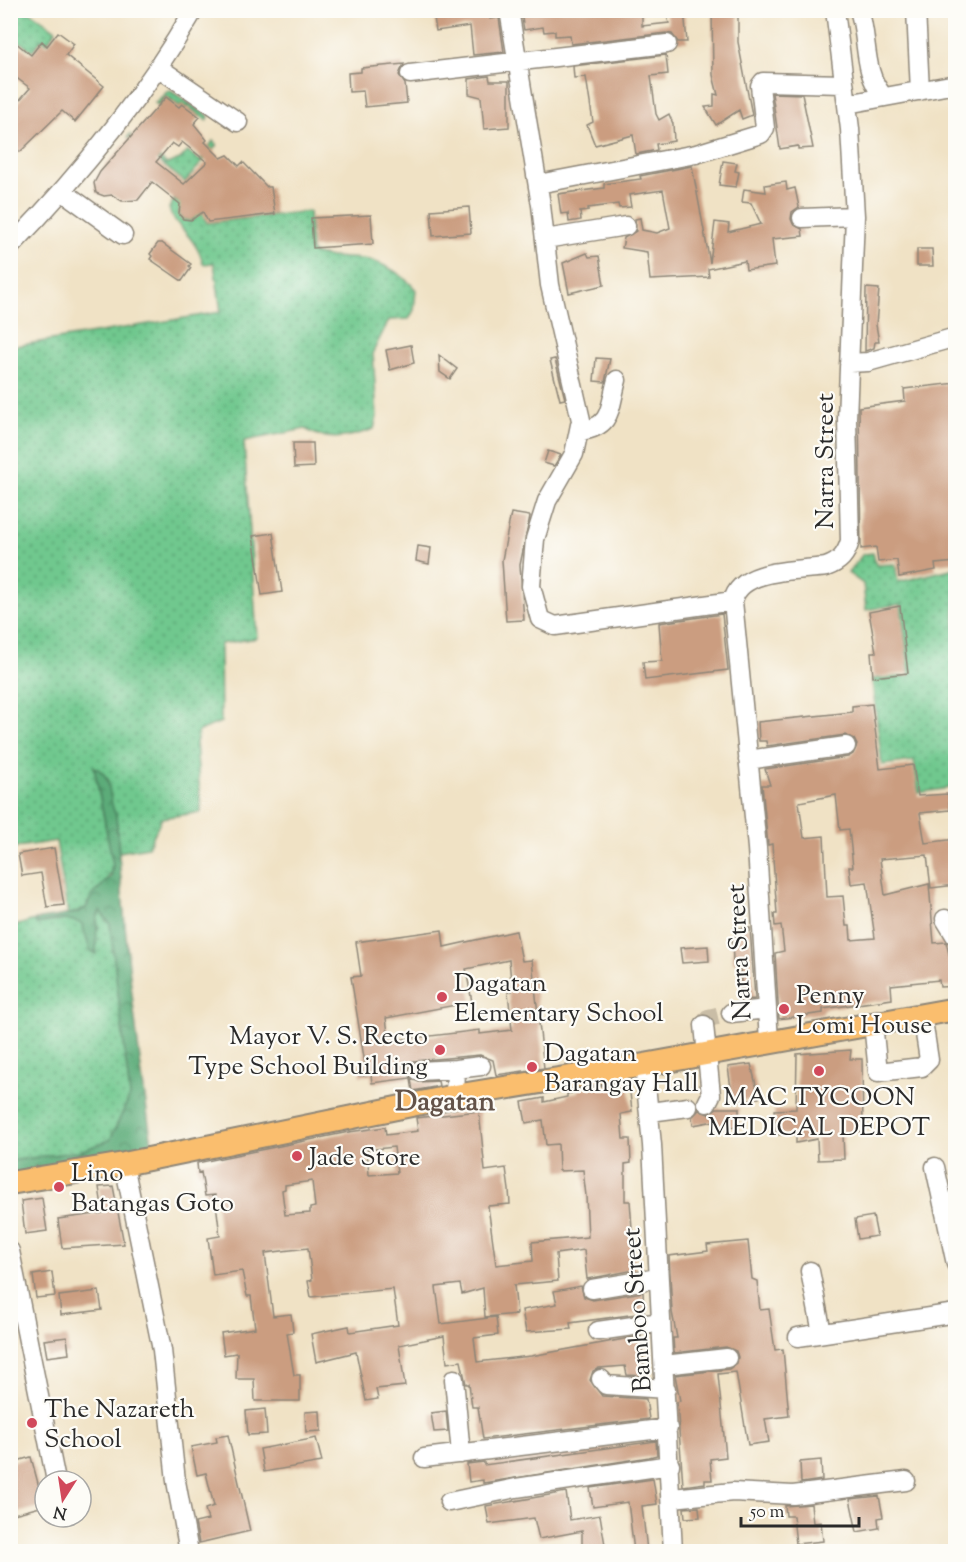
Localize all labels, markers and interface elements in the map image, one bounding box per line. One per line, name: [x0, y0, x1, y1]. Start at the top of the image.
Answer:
street label: Narra Street: [808, 393, 845, 529]
street label: Narra Street: [718, 883, 763, 1021]
place label: Dagatan Elementary School: [454, 966, 664, 1033]
place label: Penny Lomi House: [796, 978, 932, 1045]
marker: Dagatan Elementary School: [435, 990, 449, 1004]
marker: Penny Lomi House: [777, 1002, 791, 1016]
place label: Mayor V. S. Recto Type School Building: [188, 1019, 428, 1086]
place label: Dagatan Barangay Hall: [544, 1036, 699, 1103]
marker: Mayor V. S. Recto Type School Building: [433, 1043, 447, 1057]
marker: Dagatan Barangay Hall: [525, 1060, 539, 1074]
marker: MAC TYCOON MEDICAL DEPOT: [812, 1064, 826, 1078]
place label: MAC TYCOON MEDICAL DEPOT: [708, 1080, 930, 1147]
district label: Dagatan: [395, 1083, 495, 1123]
place label: Jade Store: [307, 1140, 421, 1177]
marker: Jade Store: [290, 1149, 304, 1163]
place label: Lino Batangas Goto: [71, 1156, 234, 1223]
marker: Lino Batangas Goto: [52, 1180, 66, 1194]
street label: Bamboo Street: [614, 1226, 663, 1393]
place label: The Nazareth School: [44, 1392, 195, 1459]
marker: The Nazareth School: [25, 1416, 39, 1430]
north arrow: [33, 1469, 93, 1529]
scale bar: [741, 1490, 860, 1528]
text: N: [52, 1499, 69, 1524]
text: 50 m: [749, 1500, 785, 1526]

